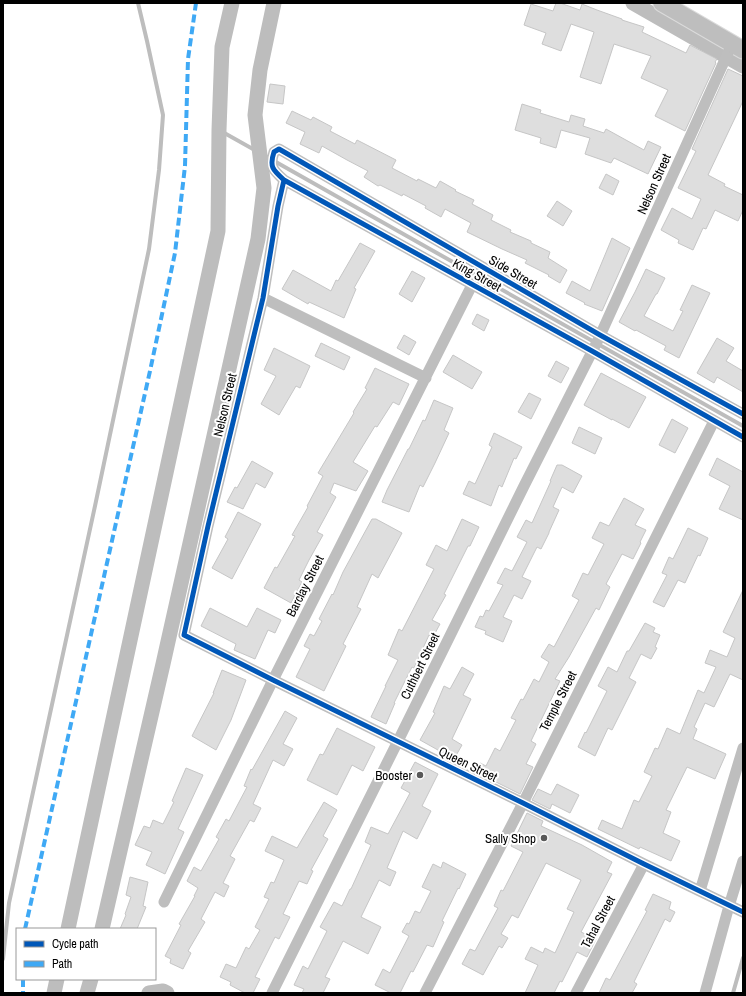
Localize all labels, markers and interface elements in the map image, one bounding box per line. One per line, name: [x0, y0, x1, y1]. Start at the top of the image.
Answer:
street label: Nelson Street: [633, 151, 675, 217]
street label: Side Street: [486, 251, 540, 293]
street label: King Street: [450, 255, 504, 295]
street label: Nelson Street: [209, 372, 241, 438]
street label: Barclay Street: [282, 552, 328, 620]
street label: Cuthbert Street: [397, 630, 444, 702]
street label: Temple Street: [535, 668, 581, 734]
street label: Queen Street: [436, 742, 500, 786]
place label: Booster: [375, 767, 412, 784]
marker: Booster: [415, 770, 425, 780]
place label: Sally Shop: [485, 830, 536, 847]
marker: Sally Shop: [539, 833, 549, 843]
street label: Tahal Street: [577, 893, 619, 951]
legend: [16, 928, 156, 980]
text: Cycle path: [52, 936, 99, 952]
text: Path: [52, 956, 72, 972]

